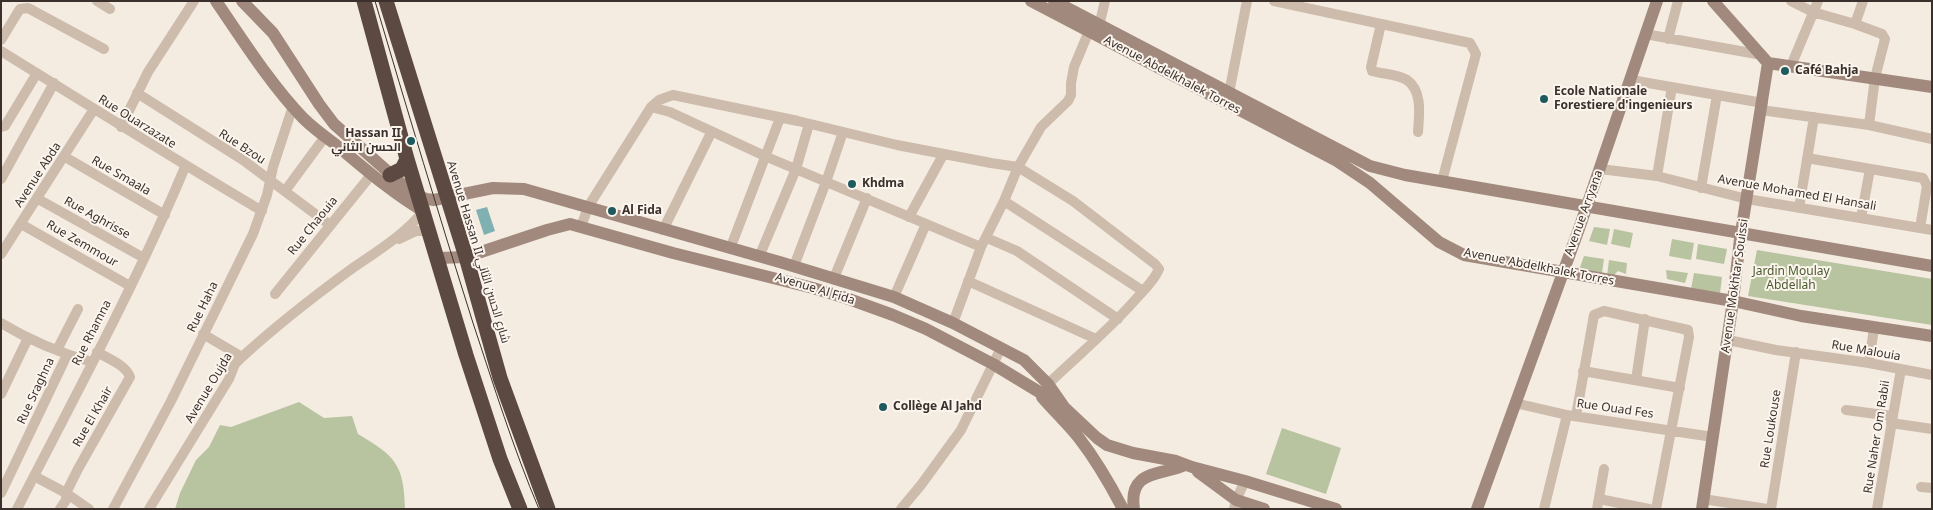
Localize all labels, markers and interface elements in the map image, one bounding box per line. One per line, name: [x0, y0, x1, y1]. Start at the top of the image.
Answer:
street label: Avenue Abdelkhalek Torres: [1101, 33, 1243, 117]
place label: Café Bahja: [1795, 64, 1859, 78]
marker: Café Bahja: [1779, 65, 1791, 77]
place label: Ecole Nationale Forestiere d'ingenieurs: [1554, 85, 1692, 113]
street label: Rue Ouarzazate: [95, 92, 179, 152]
marker: Ecole Nationale Forestiere d'ingenieurs: [1538, 93, 1550, 105]
street label: Rue Bzou: [216, 127, 268, 167]
place label: Hassan II الحسن الثاني: [331, 127, 401, 155]
marker: Hassan II الحسن الثاني: [405, 135, 417, 147]
street label: Avenue Abda: [12, 140, 64, 210]
street label: Rue Smaala: [89, 153, 153, 199]
street label: Avenue Hassan II شارع الحسن الثاني: [443, 159, 513, 345]
street label: Avenue Arryana: [1562, 168, 1606, 258]
street label: Avenue Mohamed El Hansali: [1717, 172, 1877, 214]
place label: Khdma: [862, 177, 904, 191]
marker: Khdma: [846, 178, 858, 190]
street label: Rue Aghrisse: [61, 194, 133, 242]
street label: Rue Chaouia: [285, 194, 341, 258]
place label: Al Fida: [622, 204, 662, 218]
marker: Al Fida: [606, 205, 618, 217]
street label: Rue Zemmour: [44, 218, 120, 270]
street label: Avenue Mokhtar Souissi: [1718, 218, 1752, 354]
street label: Avenue Abdelkhalek Torres: [1463, 245, 1615, 289]
park label: Jardin Moulay Abdellah: [1752, 265, 1830, 293]
street label: Avenue Al Fida: [773, 270, 857, 308]
street label: Rue Haha: [185, 279, 221, 335]
street label: Rue Rhamna: [69, 298, 115, 368]
street label: Rue Malouia: [1830, 338, 1902, 364]
street label: Avenue Oujda: [182, 350, 236, 426]
street label: Rue Sraghna: [14, 355, 58, 427]
street label: Rue Naher Om Rabii: [1861, 379, 1893, 495]
street label: Rue El Khair: [70, 384, 116, 450]
street label: Rue Loukouse: [1758, 389, 1784, 469]
street label: Rue Ouad Fes: [1576, 396, 1654, 422]
place label: Collège Al Jahd: [893, 400, 982, 414]
marker: Collège Al Jahd: [877, 401, 889, 413]

